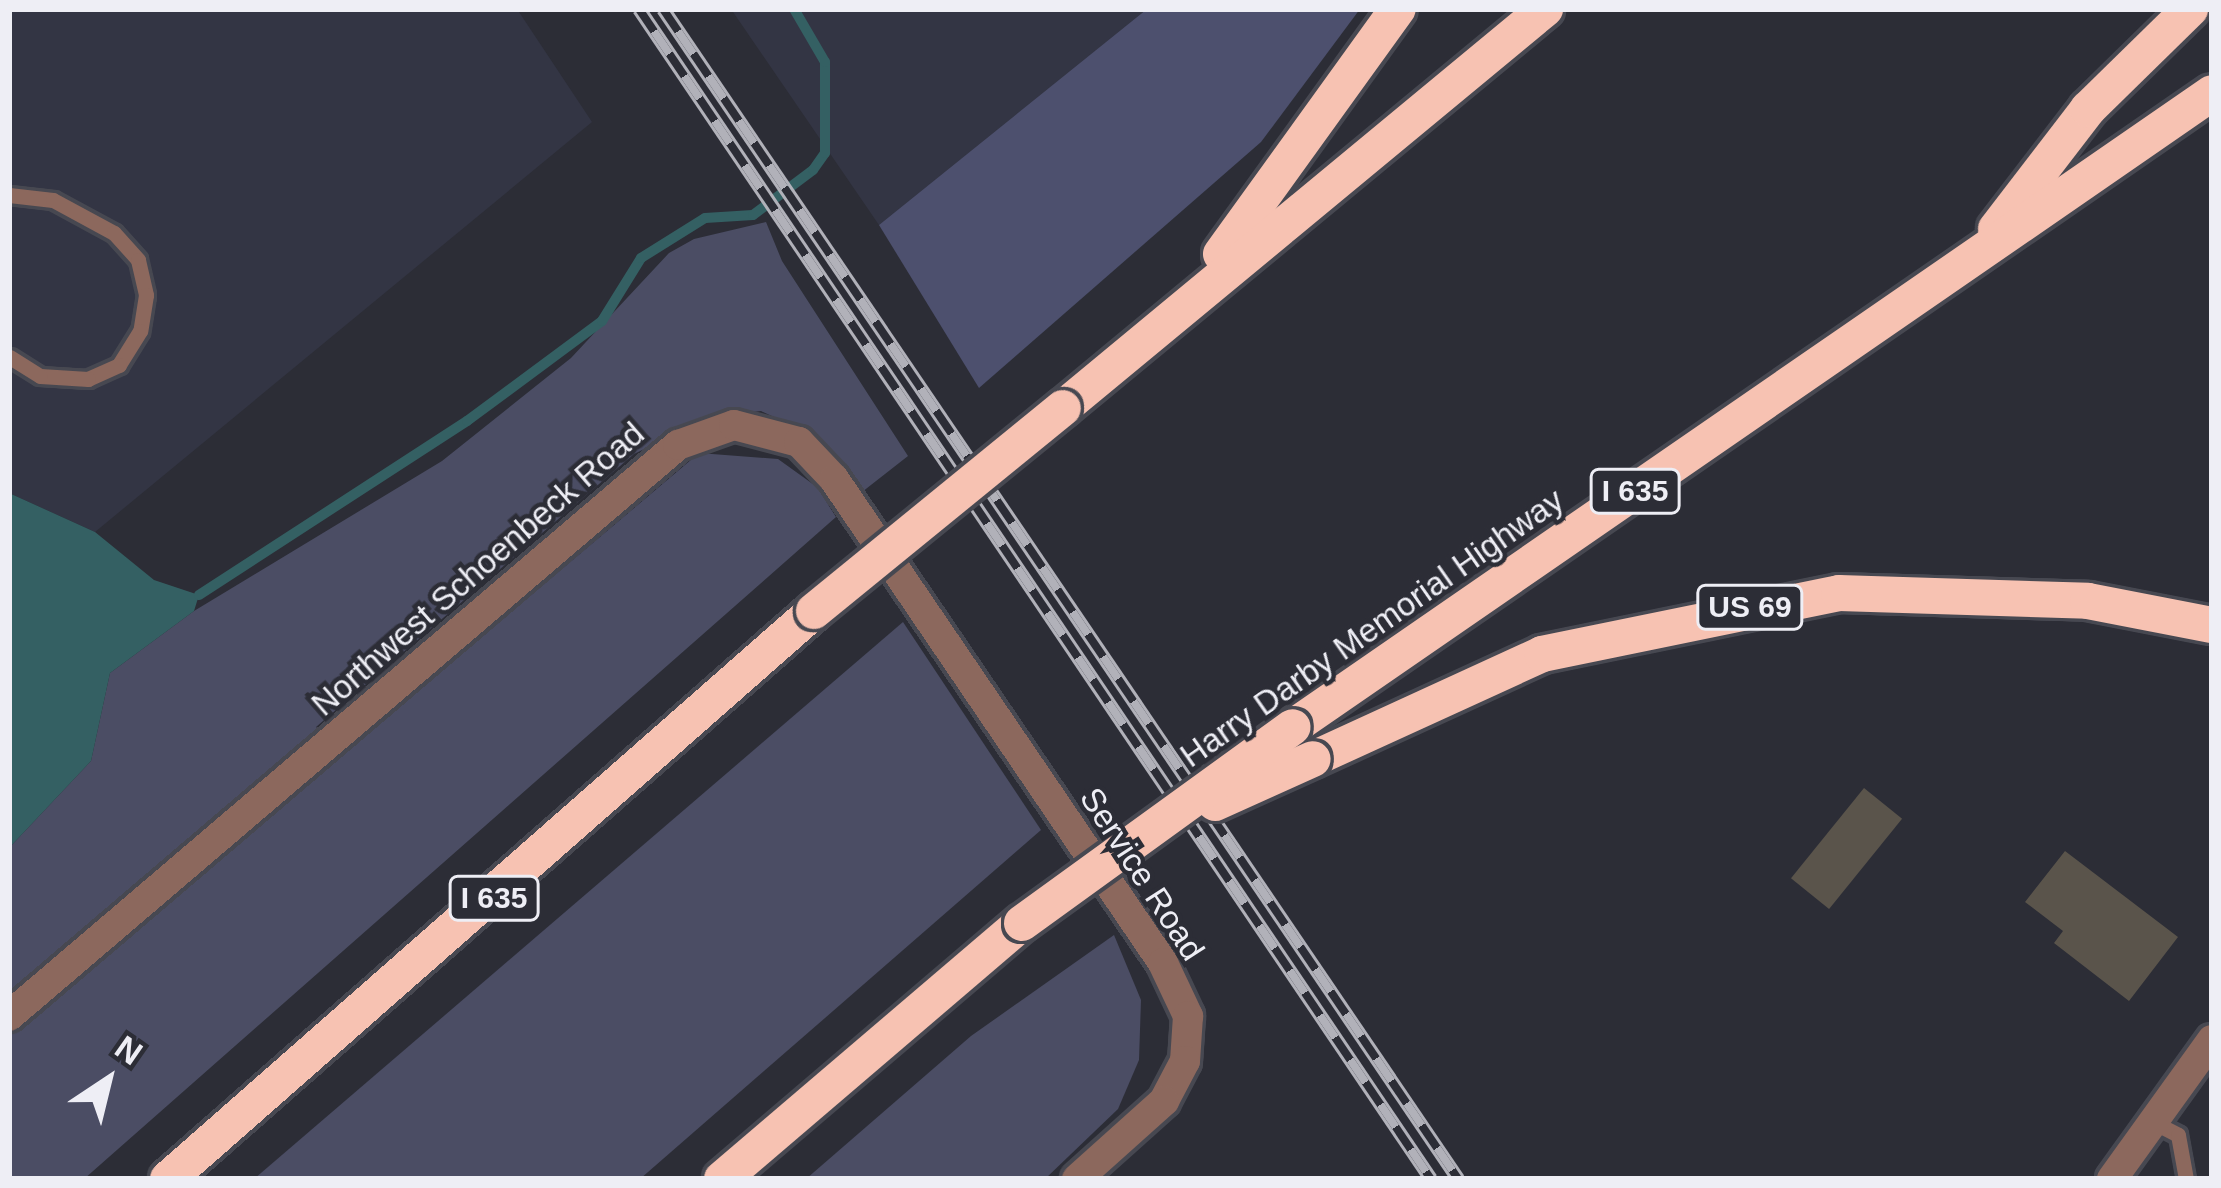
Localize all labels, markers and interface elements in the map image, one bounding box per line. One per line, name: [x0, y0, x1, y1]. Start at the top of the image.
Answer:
street label: Northwest Schoenbeck Road: [304, 414, 652, 724]
road number: I 635: [1587, 467, 1683, 515]
street label: Harry Darby Memorial Highway: [1173, 480, 1571, 776]
road number: US 69: [1696, 583, 1804, 631]
street label: Service Road: [1071, 780, 1213, 968]
road number: I 635: [446, 874, 542, 922]
north arrow: [48, 1020, 168, 1140]
text: N: [109, 1028, 149, 1072]

